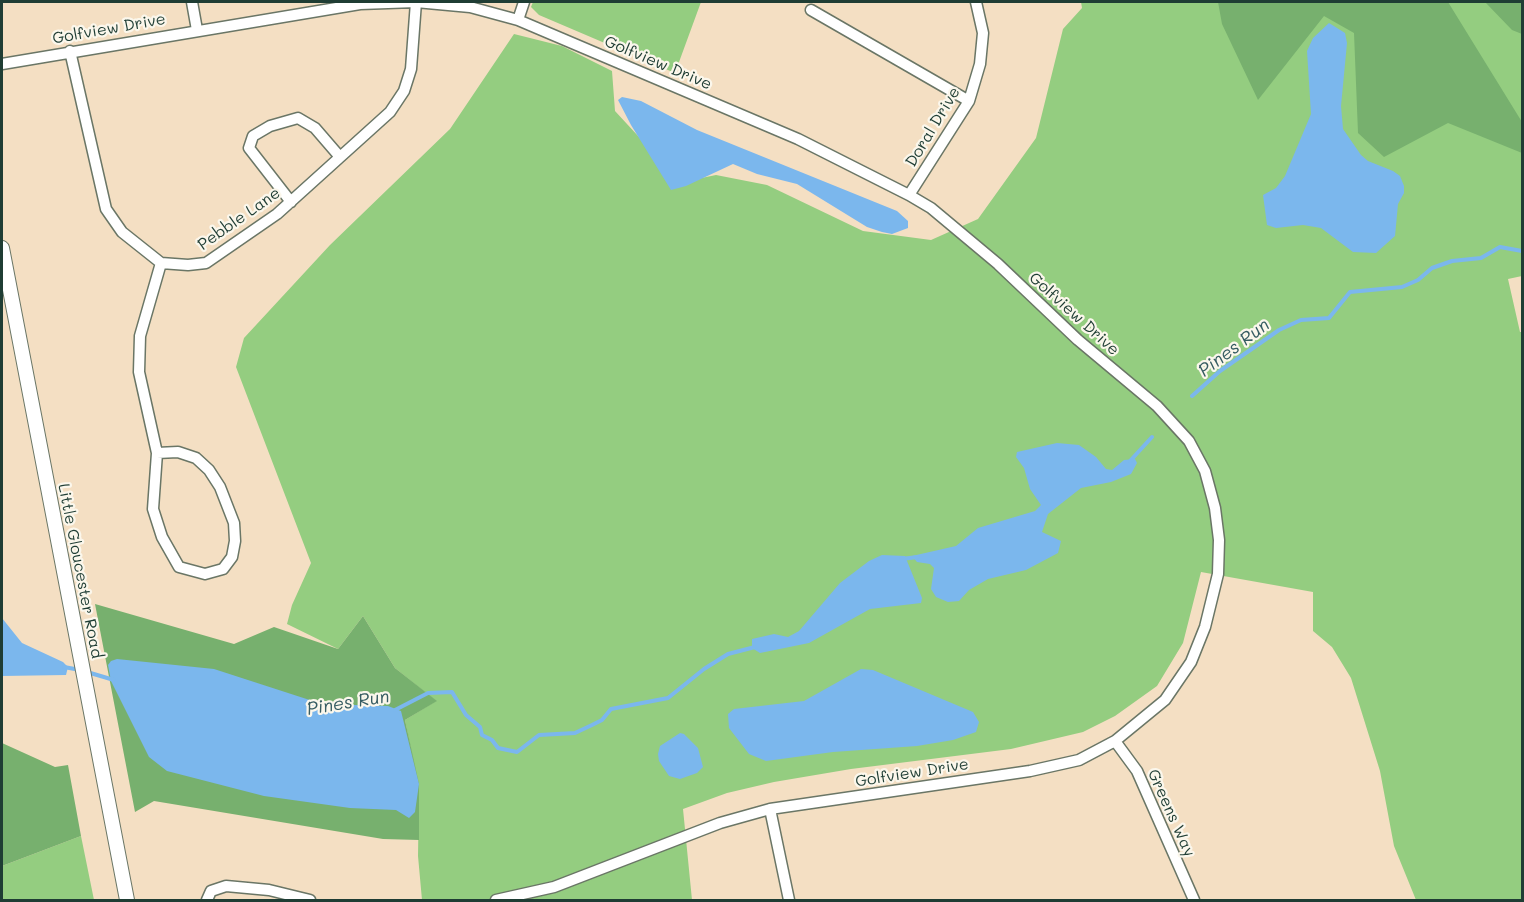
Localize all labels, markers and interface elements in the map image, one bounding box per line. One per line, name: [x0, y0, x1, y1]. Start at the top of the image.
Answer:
street label: Golfview Drive: [51, 10, 167, 48]
street label: Golfview Drive: [601, 32, 715, 94]
street label: Doral Drive: [902, 84, 964, 170]
street label: Pebble Lane: [194, 184, 284, 254]
street label: Golfview Drive: [1025, 269, 1123, 359]
water label: Pines Run: [1194, 314, 1274, 382]
street label: Little Gloucester Road: [54, 482, 106, 660]
water label: Pines Run: [305, 686, 391, 720]
street label: Golfview Drive: [854, 755, 970, 791]
street label: Greens Way: [1143, 766, 1199, 860]

